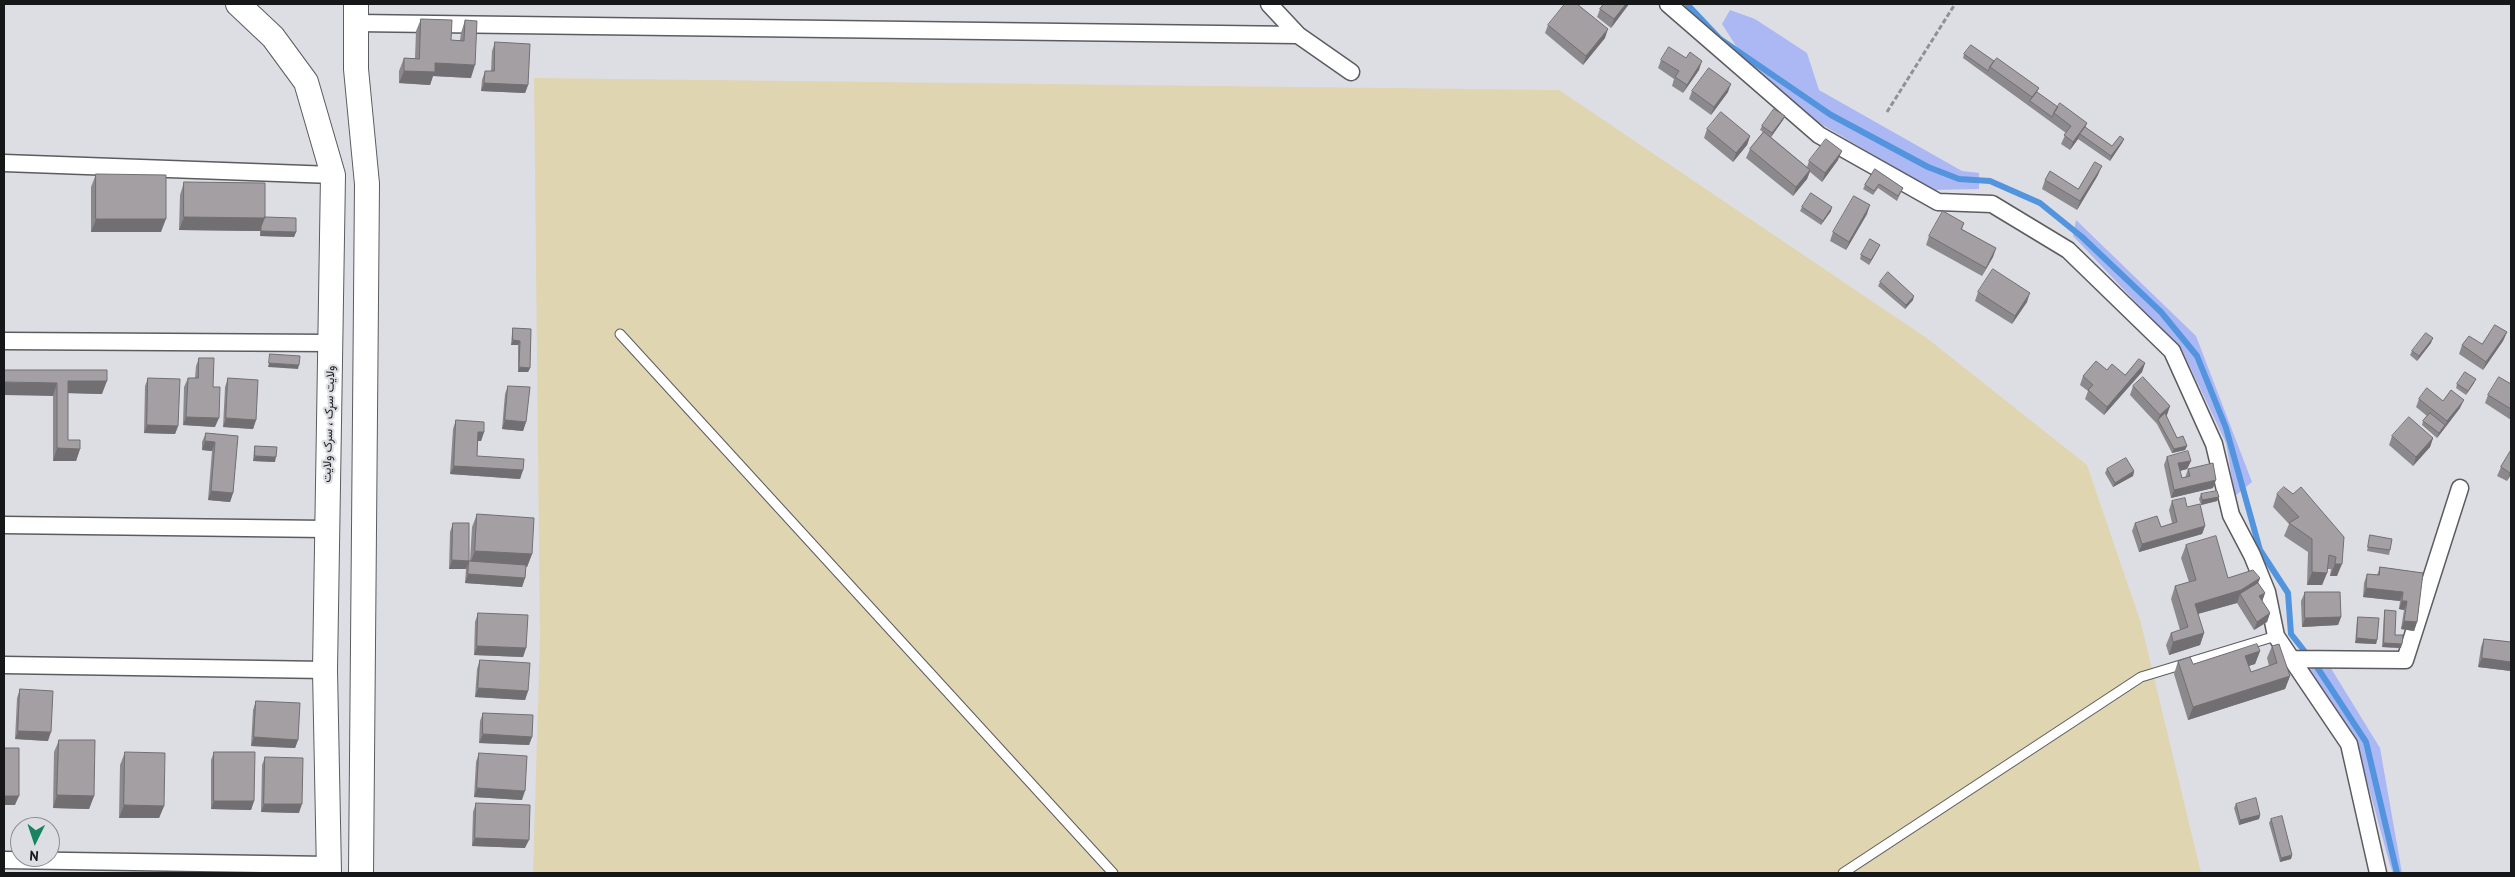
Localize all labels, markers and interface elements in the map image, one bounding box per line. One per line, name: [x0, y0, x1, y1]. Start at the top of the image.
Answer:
street label: ولایت سړک ، سرک ولایت: [320, 365, 338, 483]
north arrow: [10, 817, 60, 867]
text: N: [29, 847, 39, 865]

